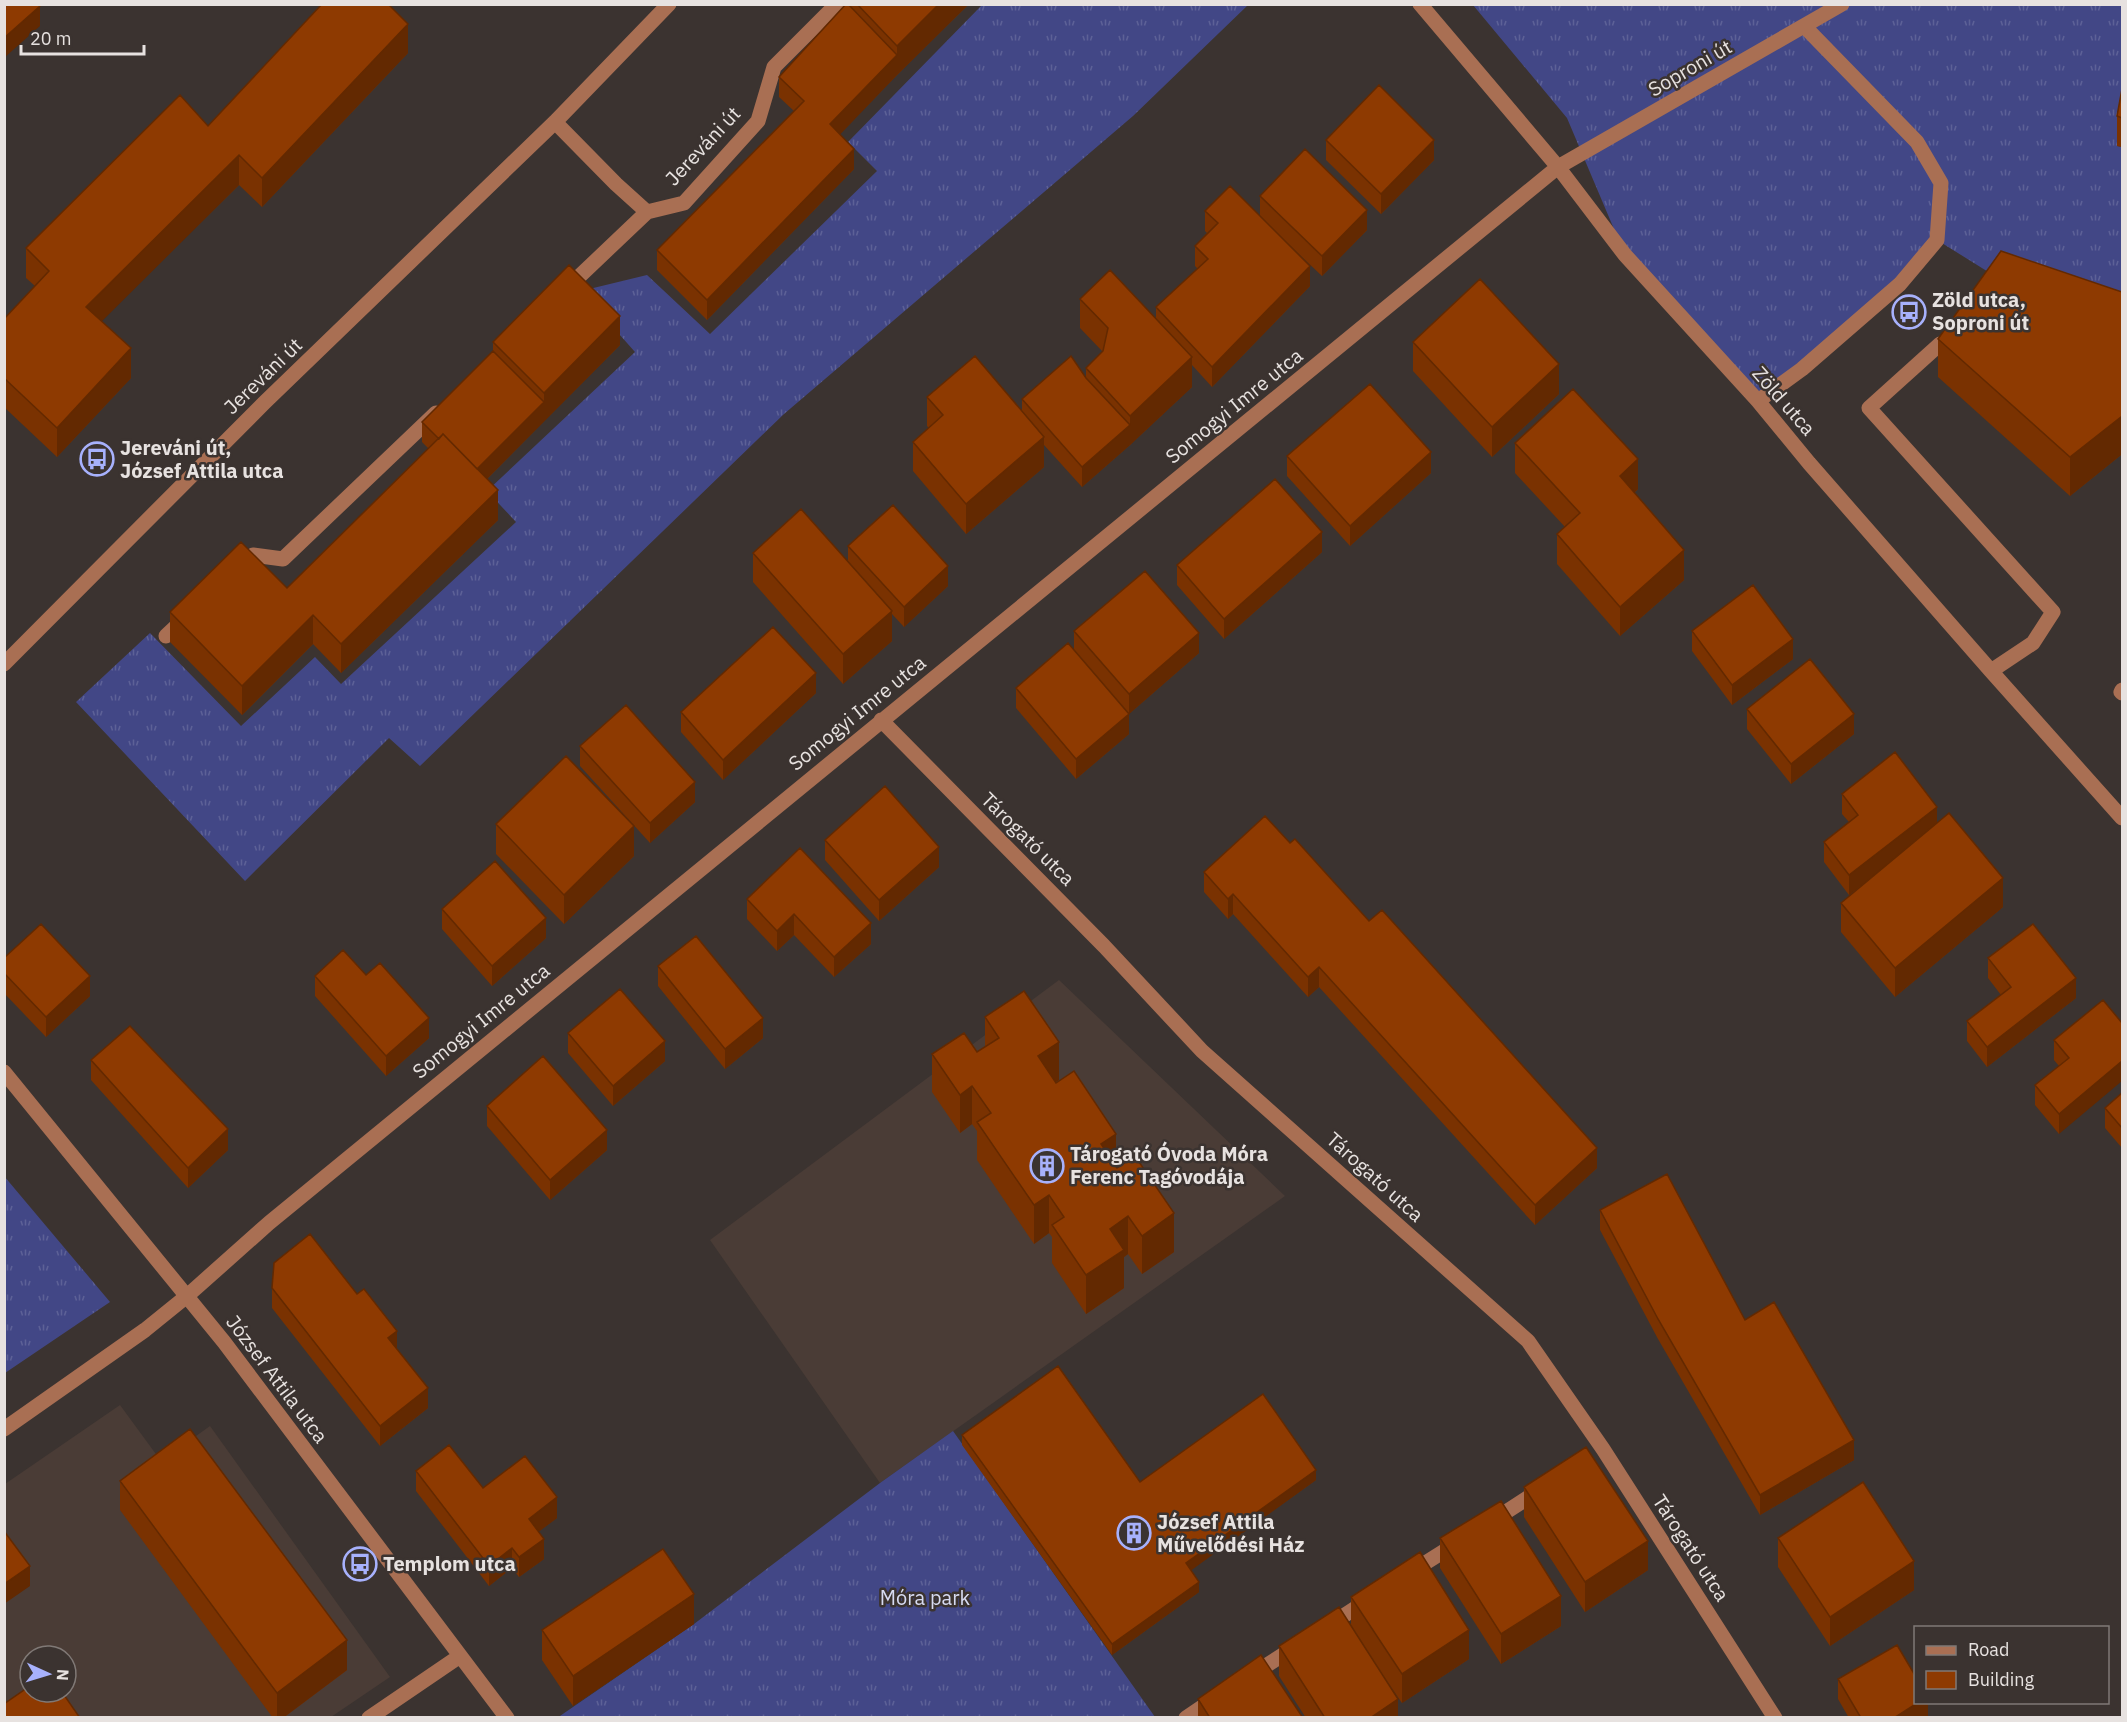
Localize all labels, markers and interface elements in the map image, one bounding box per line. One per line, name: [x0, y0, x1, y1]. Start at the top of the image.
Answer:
scale bar: [21, 18, 144, 56]
text: 20 m: [30, 27, 72, 50]
street label: Soproni út: [1643, 33, 1736, 102]
street label: Jereváni út: [659, 100, 746, 191]
place label: Zöld utca, Soproni út: [1932, 286, 2029, 336]
bus stop icon: Zöld utca, Soproni út: [1891, 294, 1927, 330]
street label: Jereváni út: [218, 332, 308, 420]
street label: Somogyi Imre utca: [1159, 342, 1308, 469]
street label: Zöld utca: [1747, 360, 1822, 441]
place label: Jereváni út, József Attila utca: [120, 434, 284, 484]
bus stop icon: Jereváni út, József Attila utca: [79, 441, 115, 477]
street label: Somogyi Imre utca: [782, 649, 931, 776]
street label: Tárogató utca: [976, 786, 1081, 892]
street label: Somogyi Imre utca: [406, 957, 555, 1084]
street label: Tárogató utca: [1321, 1126, 1430, 1228]
place label: Tárogató Óvoda Móra Ferenc Tagóvodája: [1070, 1140, 1268, 1190]
building icon: Tárogató Óvoda Móra Ferenc Tagóvodája: [1029, 1148, 1065, 1184]
street label: József Attila utca: [220, 1309, 335, 1449]
street label: Tárogató utca: [1647, 1489, 1736, 1607]
place label: József Attila Művelődési Ház: [1157, 1508, 1305, 1558]
building icon: József Attila Művelődési Ház: [1116, 1515, 1152, 1551]
bus stop icon: Templom utca: [342, 1546, 378, 1582]
place label: Templom utca: [383, 1550, 516, 1577]
park label: Móra park: [880, 1584, 971, 1611]
legend: [1914, 1626, 2109, 1704]
text: Road: [1968, 1638, 2009, 1661]
north arrow: [18, 1644, 78, 1704]
text: Building: [1968, 1668, 2035, 1691]
text: N: [53, 1669, 73, 1682]

